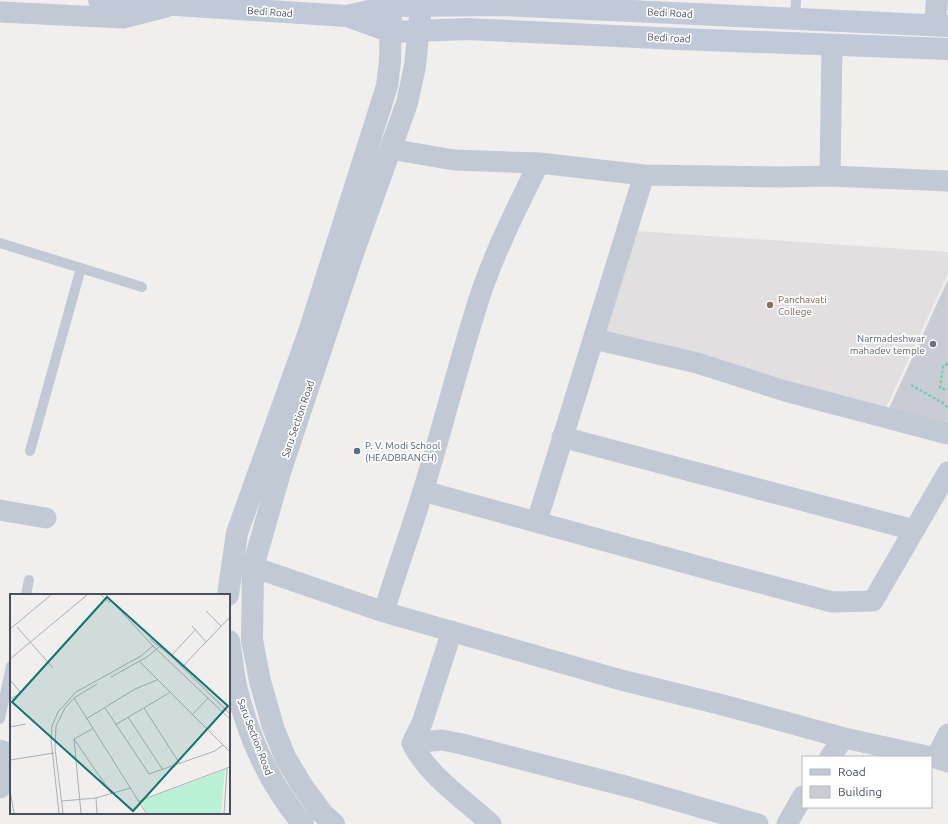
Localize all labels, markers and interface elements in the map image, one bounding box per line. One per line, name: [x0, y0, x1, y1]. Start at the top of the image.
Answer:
street label: Bedi Road: [247, 5, 293, 19]
street label: Bedi Road: [647, 6, 693, 20]
street label: Bedi road: [647, 31, 691, 45]
place label: Panchavati College: [778, 294, 827, 317]
marker: Panchavati College: [765, 300, 775, 310]
place label: Narmadeshwar mahadev temple: [850, 333, 925, 356]
marker: Narmadeshwar mahadev temple: [928, 339, 938, 349]
street label: Saru Section Road: [280, 379, 316, 459]
place label: P. V. Modi School (HEADBRANCH): [365, 440, 441, 463]
marker: P. V. Modi School (HEADBRANCH): [352, 446, 362, 456]
inset map: [10, 594, 230, 814]
street label: Saru Section Road: [235, 697, 275, 777]
legend: [802, 756, 932, 808]
text: Road: [838, 765, 866, 778]
text: Building: [838, 785, 882, 798]

